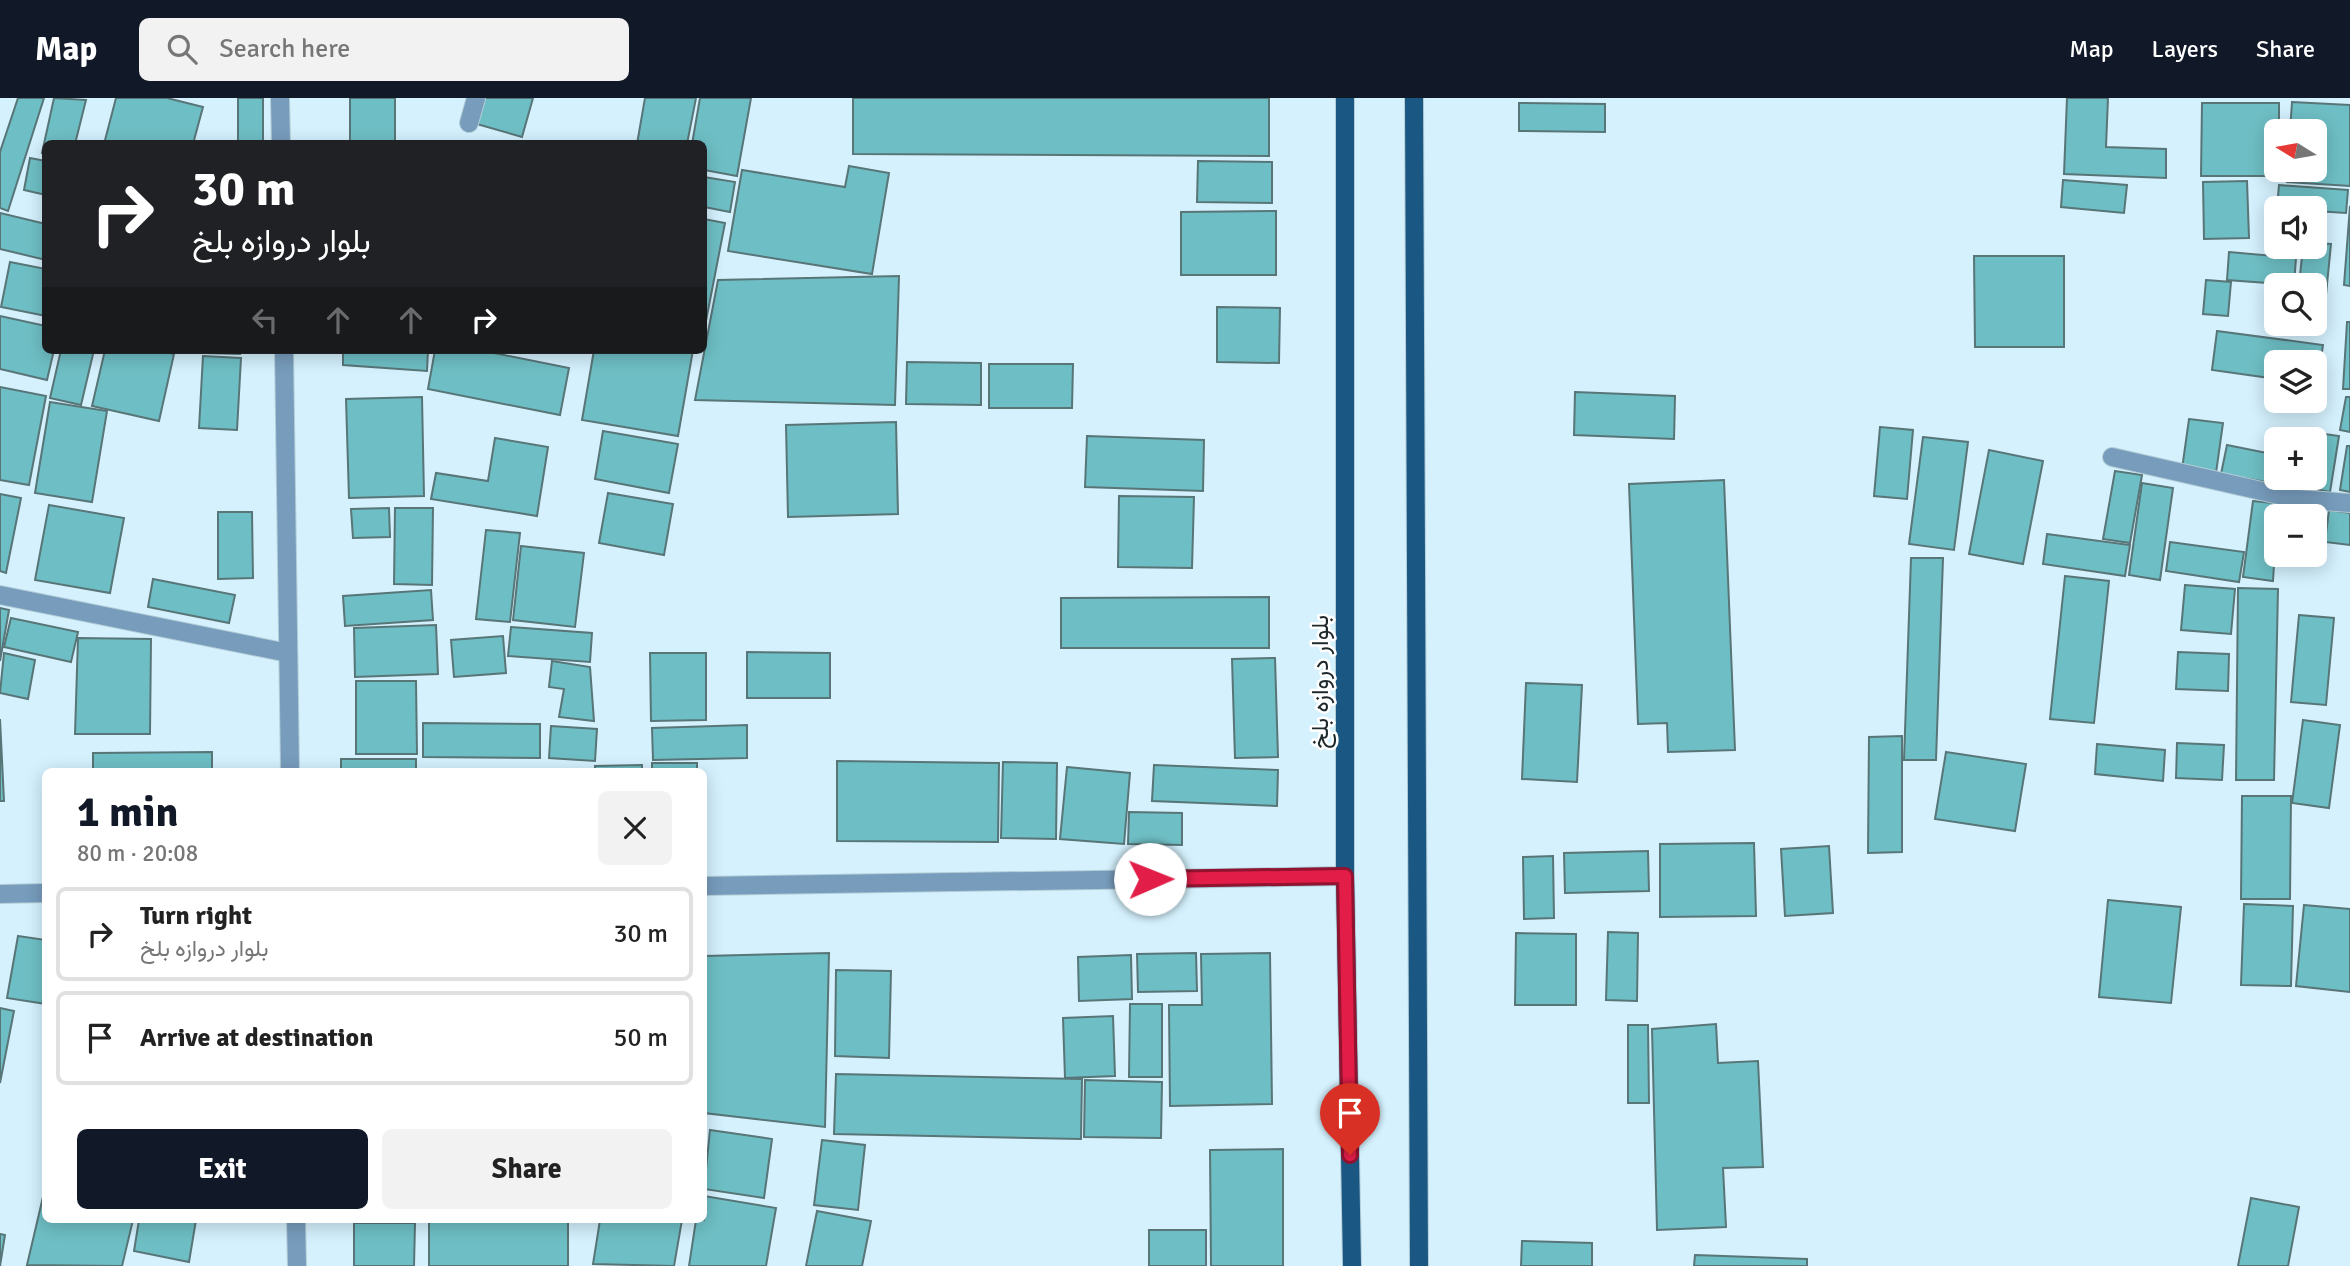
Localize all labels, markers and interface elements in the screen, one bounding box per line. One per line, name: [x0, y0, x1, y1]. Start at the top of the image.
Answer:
search box: [139, 18, 629, 81]
text: Map: [35, 29, 97, 70]
icon: search: [163, 30, 201, 68]
text: Search here: [219, 33, 350, 65]
text: Map: [2069, 34, 2114, 64]
text: Layers: [2152, 34, 2218, 64]
text: Share: [2256, 34, 2315, 64]
north arrow: [2264, 119, 2328, 182]
map controls: [2264, 119, 2327, 567]
text: 30 m: [192, 159, 295, 219]
icon: right: [77, 168, 168, 259]
button: sound: [2264, 196, 2327, 259]
text: بلوار دروازه بلخ: [192, 222, 371, 261]
button: search: [2264, 273, 2327, 336]
icon: left: [246, 301, 284, 339]
icon: ahead: [319, 301, 357, 339]
icon: ahead: [392, 301, 430, 339]
icon: right: [465, 301, 503, 339]
button: layers: [2264, 350, 2327, 413]
button: +: [2264, 427, 2327, 490]
button: −: [2264, 504, 2327, 567]
street label: بلوار دروازه بلخ: [1305, 615, 1337, 749]
text: 1 min: [77, 787, 178, 838]
button: close: [598, 791, 672, 865]
text: 80 m · 20:08: [77, 839, 198, 868]
position arrow: [1113, 842, 1187, 916]
text: Turn right: [140, 900, 252, 932]
icon: right: [81, 915, 119, 953]
text: 30 m: [613, 918, 668, 950]
text: بلوار دروازه بلخ: [140, 934, 268, 963]
icon: arrive: [81, 1019, 119, 1057]
text: Arrive at destination: [140, 1022, 373, 1054]
text: 50 m: [613, 1022, 668, 1054]
pin: [1320, 1083, 1380, 1155]
icon: arrive: [1331, 1094, 1369, 1132]
button: Exit: [77, 1129, 368, 1209]
button: Share: [382, 1129, 672, 1209]

